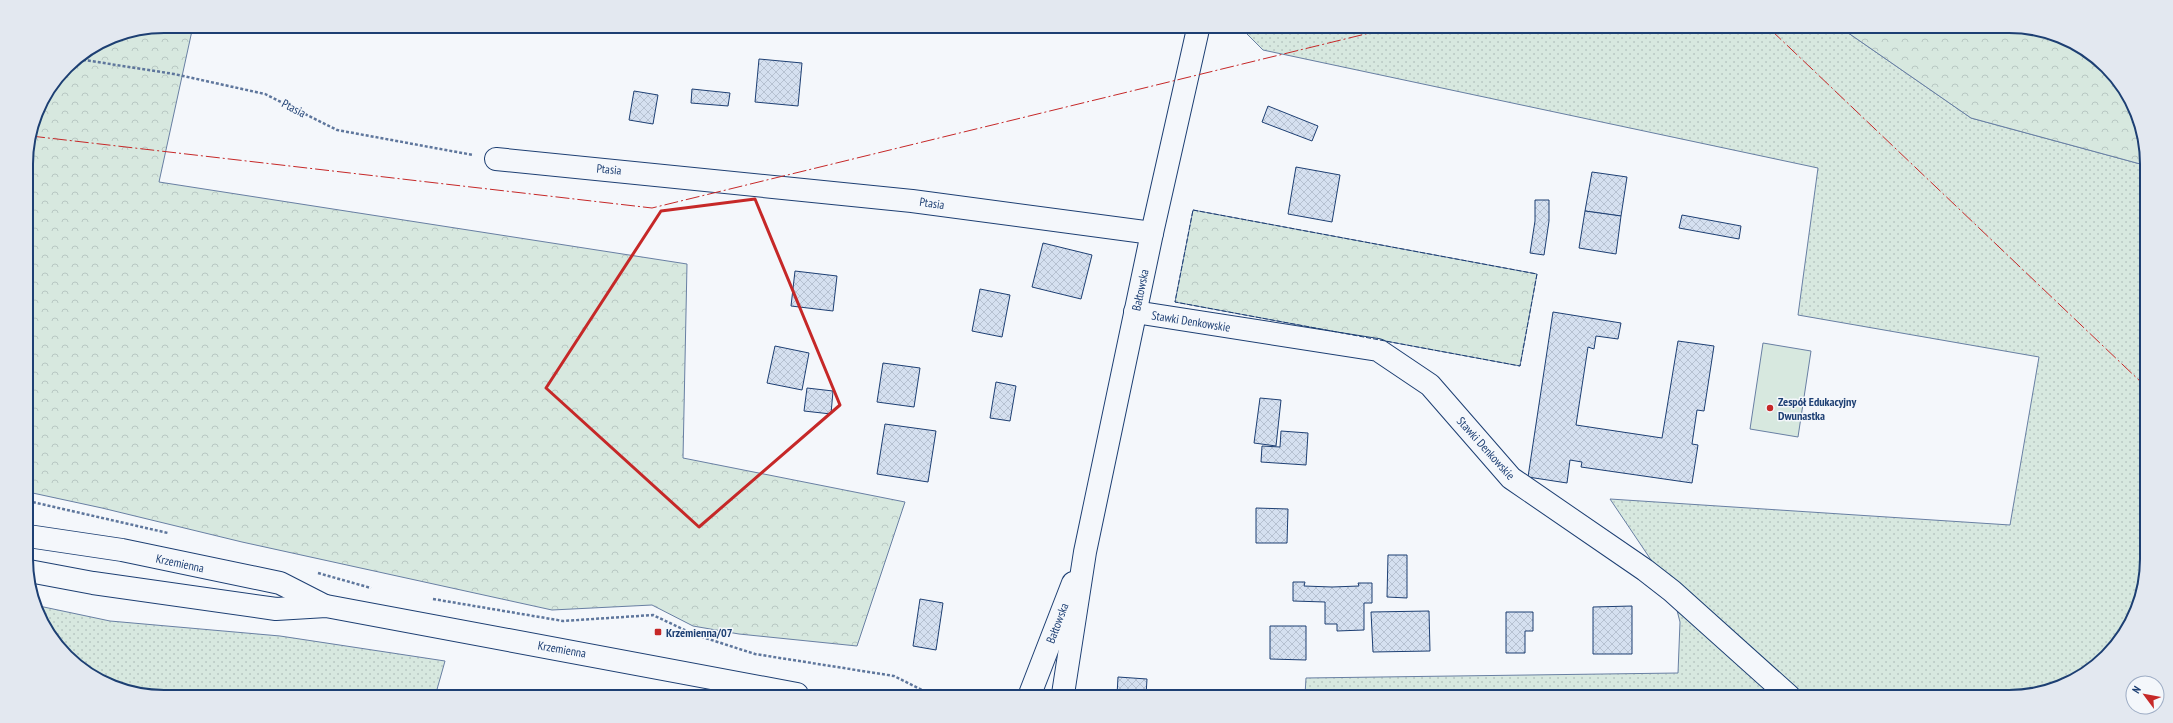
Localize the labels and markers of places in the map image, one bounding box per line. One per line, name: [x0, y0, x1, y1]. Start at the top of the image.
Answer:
place label: Zespół Edukacyjny Dwunastka: [1778, 394, 1856, 423]
marker: Zespół Edukacyjny Dwunastka: [1765, 403, 1775, 413]
place label: Krzemienna/07: [666, 625, 733, 640]
marker: Krzemienna/07: [653, 627, 663, 637]

